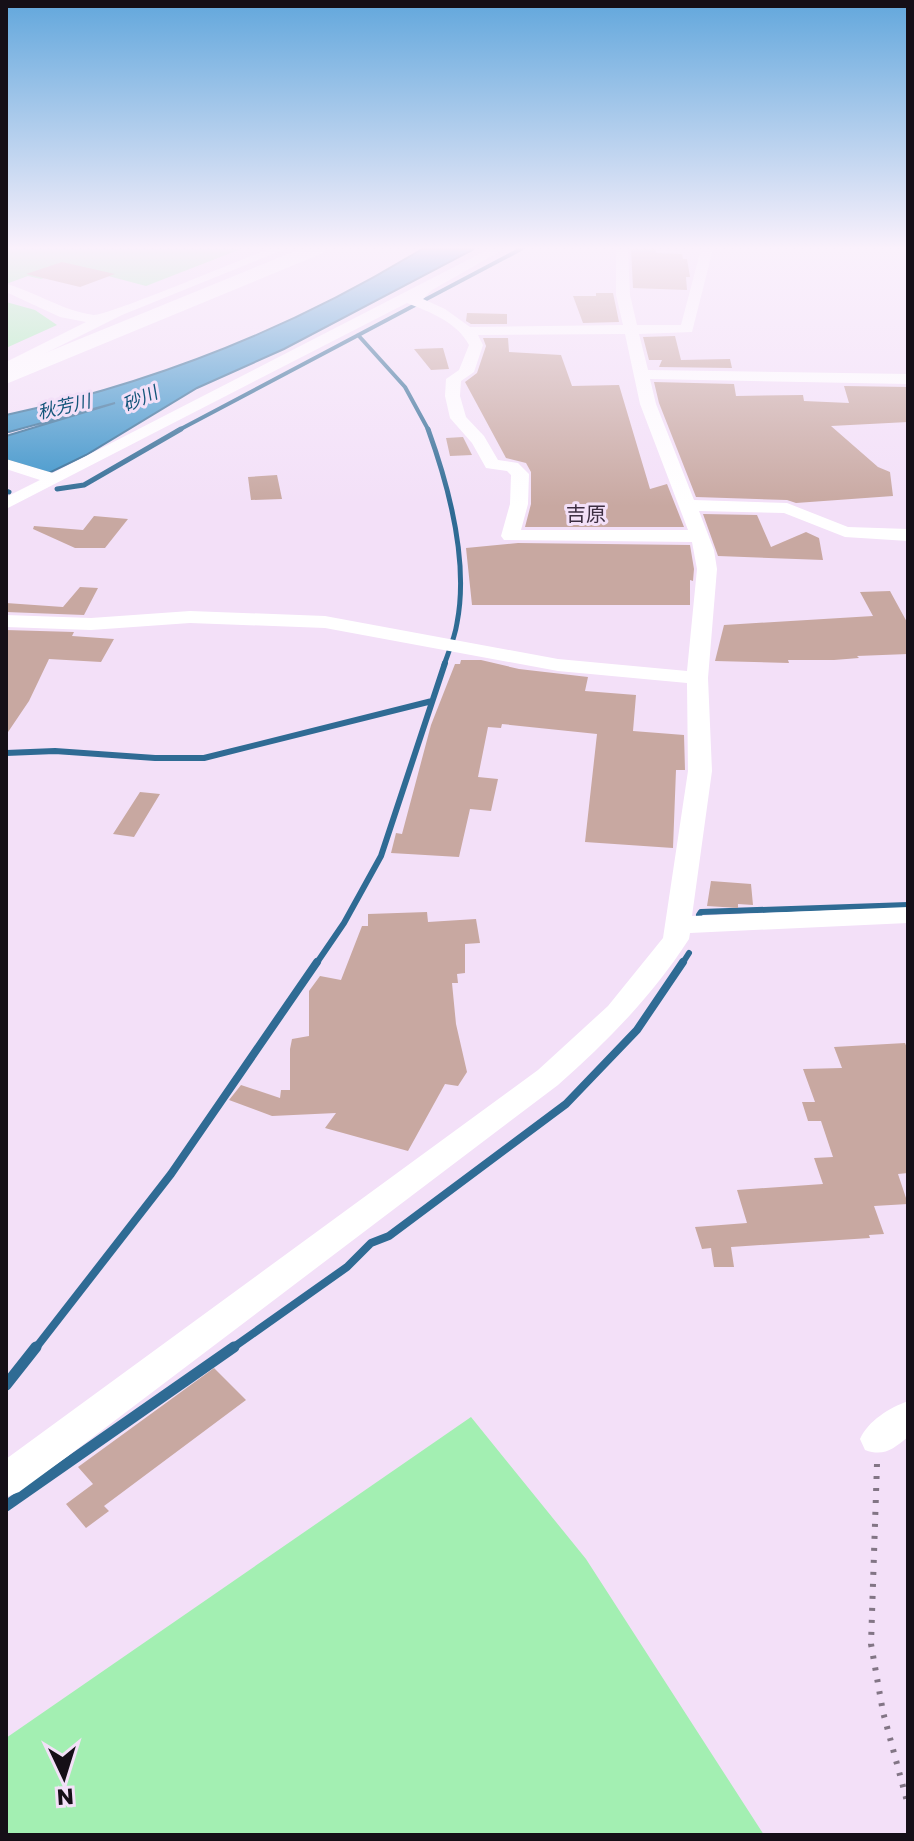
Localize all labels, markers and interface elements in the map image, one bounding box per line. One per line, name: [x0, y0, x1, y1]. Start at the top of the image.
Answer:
water label: 砂川: [118, 379, 163, 417]
water label: 秋芳川: [35, 388, 95, 425]
district label: 吉原: [566, 500, 606, 528]
north arrow: [24, 1737, 104, 1817]
text: N: [56, 1780, 75, 1812]

